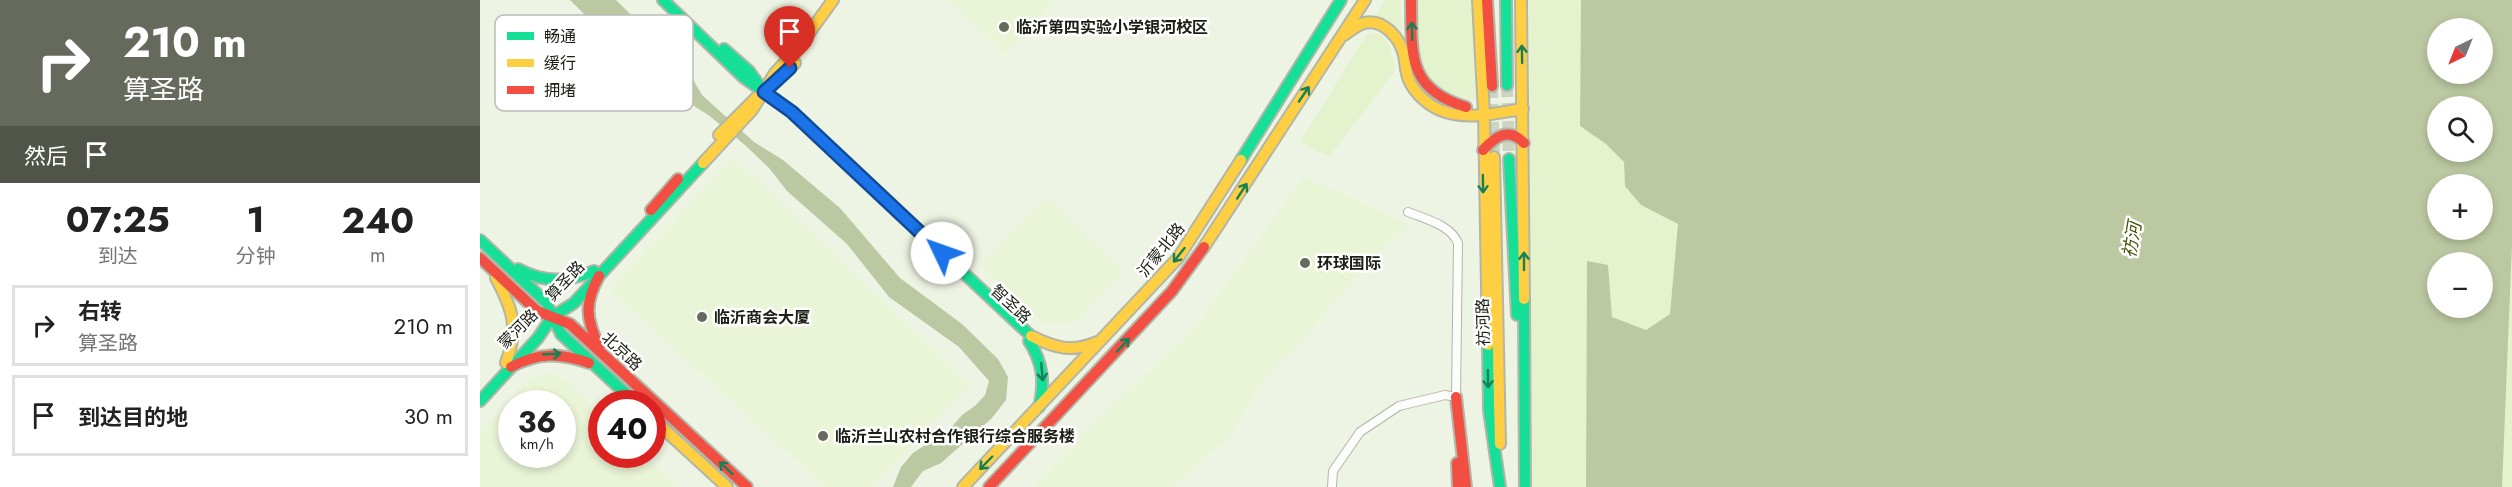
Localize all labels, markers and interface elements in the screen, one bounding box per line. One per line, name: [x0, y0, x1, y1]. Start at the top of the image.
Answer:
pin: [764, 6, 815, 68]
text: 210 m: [123, 12, 247, 73]
legend: [495, 15, 693, 111]
icon: arrive: [773, 15, 806, 48]
place label: 临沂第四实验小学银河校区: [1016, 16, 1208, 39]
north arrow: [2427, 18, 2493, 84]
map controls: [2427, 18, 2493, 318]
marker: 临沂第四实验小学银河校区: [997, 20, 1011, 34]
one-way arrow: [1407, 21, 1418, 41]
icon: right: [24, 24, 102, 102]
text: 畅通: [544, 25, 576, 48]
one-way arrow: [1516, 45, 1528, 65]
text: 缓行: [544, 52, 576, 75]
text: 算圣路: [123, 70, 204, 109]
text: 拥堵: [544, 79, 576, 102]
one-way arrow: [1298, 86, 1310, 103]
button: search: [2427, 96, 2493, 162]
icon: arrive: [80, 138, 113, 171]
text: 然后: [24, 140, 68, 172]
one-way arrow: [1478, 173, 1489, 193]
button: +: [2427, 174, 2493, 240]
one-way arrow: [1237, 183, 1249, 200]
text: 07:25: [66, 193, 170, 245]
text: 1: [247, 193, 265, 245]
text: 240: [342, 194, 414, 246]
water label: 祊河: [2116, 217, 2148, 260]
street label: 沂蒙北路: [1132, 218, 1190, 282]
position arrow: [910, 221, 974, 285]
text: m: [370, 241, 386, 270]
text: 到达: [98, 242, 138, 271]
text: 分钟: [236, 242, 276, 271]
one-way arrow: [1173, 246, 1186, 262]
one-way arrow: [1518, 251, 1530, 271]
place label: 环球国际: [1317, 252, 1381, 275]
button: −: [2427, 252, 2493, 318]
street label: 算圣路: [540, 256, 590, 306]
marker: 环球国际: [1298, 256, 1312, 270]
street label: 智圣路: [986, 279, 1036, 329]
text: 右转: [78, 295, 122, 327]
street label: 祊河路: [1471, 298, 1495, 346]
street label: 蒙河路: [493, 304, 543, 354]
place label: 临沂商会大厦: [714, 306, 810, 329]
icon: right: [27, 309, 60, 342]
text: 210 m: [394, 310, 453, 342]
marker: 临沂商会大厦: [695, 310, 709, 324]
street label: 北京路: [597, 326, 647, 376]
text: 算圣路: [78, 329, 138, 358]
one-way arrow: [1116, 337, 1130, 352]
one-way arrow: [541, 349, 561, 360]
one-way arrow: [1037, 362, 1048, 382]
one-way arrow: [1483, 368, 1494, 388]
speed limit sign: 40: [588, 390, 666, 468]
icon: arrive: [27, 399, 60, 432]
text: 30 m: [404, 400, 453, 432]
text: 36: [518, 400, 556, 443]
text: 到达目的地: [78, 401, 188, 433]
place label: 临沂兰山农村合作银行综合服务楼: [835, 425, 1075, 448]
marker: 临沂兰山农村合作银行综合服务楼: [816, 429, 830, 443]
text: km/h: [520, 433, 554, 455]
one-way arrow: [979, 456, 993, 471]
one-way arrow: [719, 461, 734, 475]

